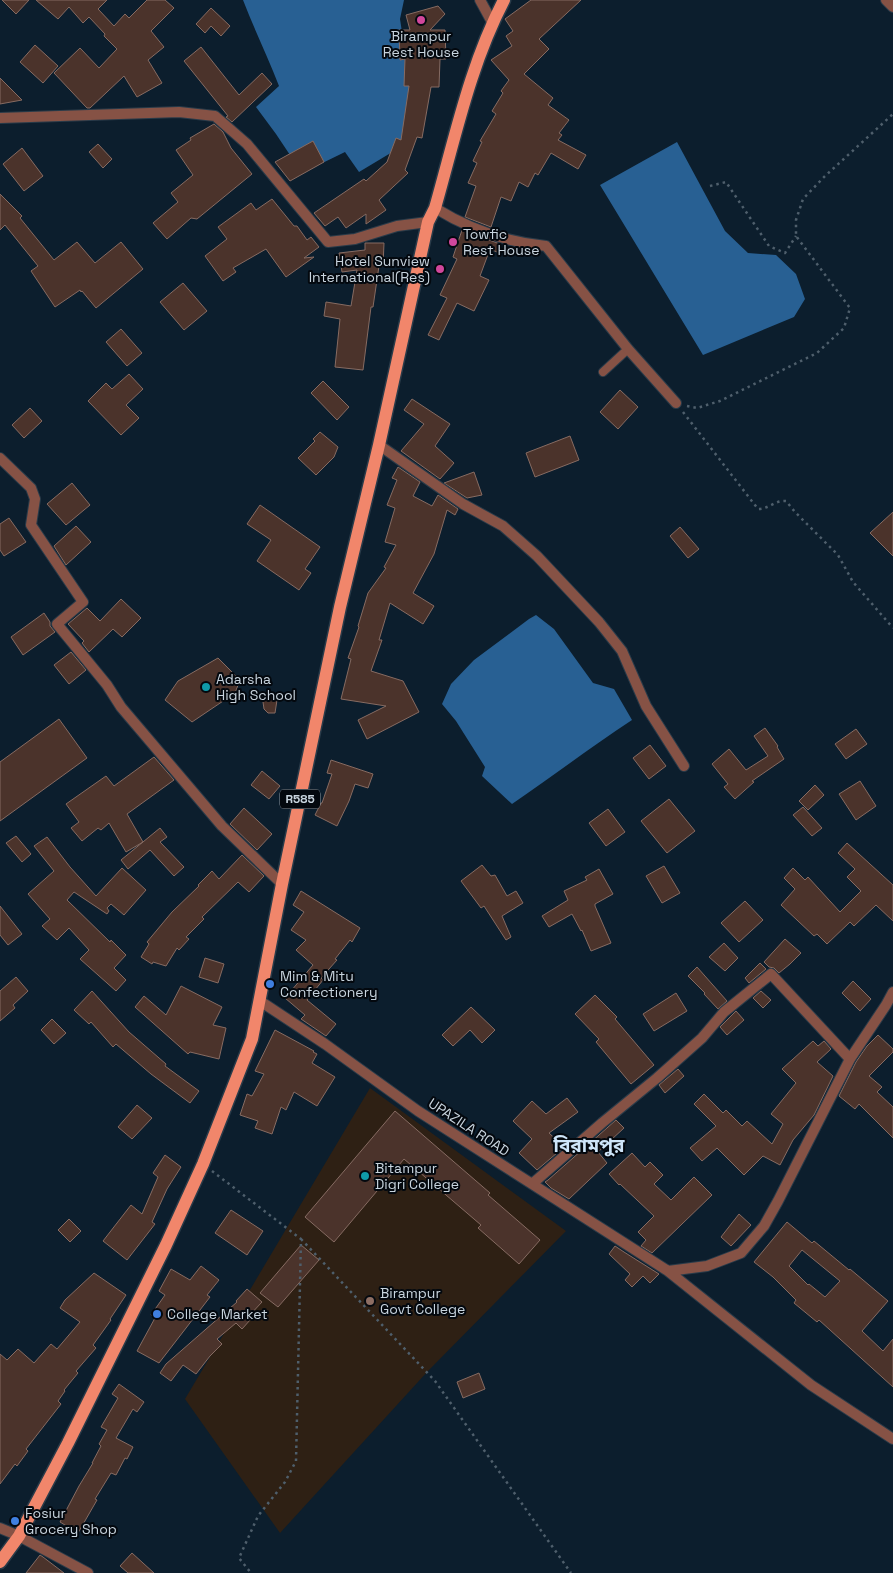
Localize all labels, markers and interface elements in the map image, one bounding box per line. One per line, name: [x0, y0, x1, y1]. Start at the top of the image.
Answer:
marker: Birampur Rest House: [415, 14, 427, 26]
place label: Birampur Rest House: [383, 27, 459, 61]
place label: Towfic Rest House: [463, 225, 539, 259]
marker: Towfic Rest House: [447, 236, 459, 248]
place label: Hotel Sunview International(Res): [309, 252, 430, 286]
marker: Hotel Sunview International(Res): [434, 263, 446, 275]
place label: Adarsha High School: [216, 670, 296, 704]
marker: Adarsha High School: [200, 681, 212, 693]
road number: R585: [280, 790, 320, 809]
place label: Mim & Mitu Confectionery: [280, 967, 378, 1001]
marker: Mim & Mitu Confectionery: [264, 978, 276, 990]
street label: UPAZILA ROAD: [425, 1094, 513, 1160]
district label: বিরামপুর: [553, 1133, 625, 1158]
place label: Bitampur Digri College: [375, 1159, 459, 1193]
marker: Bitampur Digri College: [359, 1170, 371, 1182]
place label: Birampur Govt College: [380, 1284, 465, 1318]
marker: Birampur Govt College: [364, 1295, 376, 1307]
place label: College Market: [167, 1305, 268, 1323]
marker: College Market: [151, 1308, 163, 1320]
place label: Fosiur Grocery Shop: [25, 1504, 117, 1538]
marker: Fosiur Grocery Shop: [9, 1515, 21, 1527]

